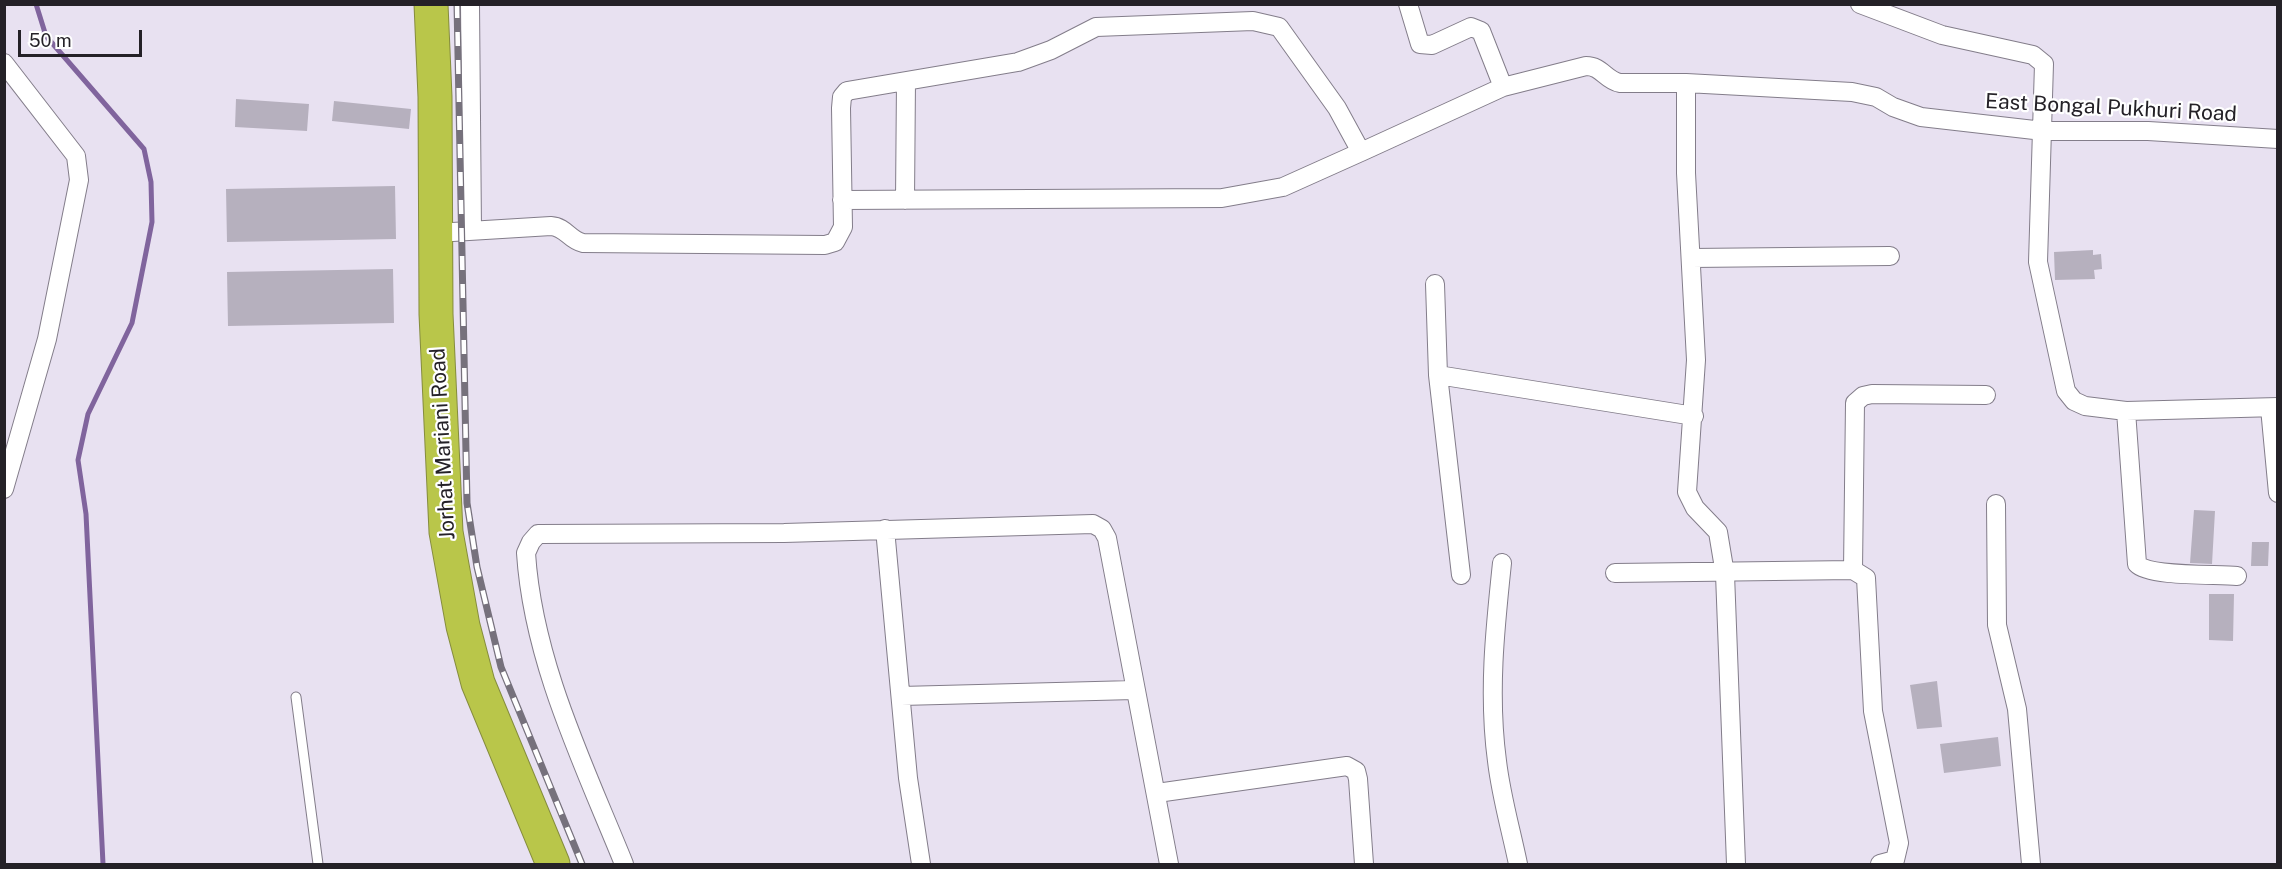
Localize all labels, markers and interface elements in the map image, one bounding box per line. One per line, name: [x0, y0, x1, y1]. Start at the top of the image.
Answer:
scale bar: [21, 18, 146, 56]
text: 50 m: [29, 30, 72, 51]
street label: East Bongal Pukhuri Road: [1984, 89, 2238, 127]
street label: Jorhat Mariani Road: [425, 347, 461, 541]

